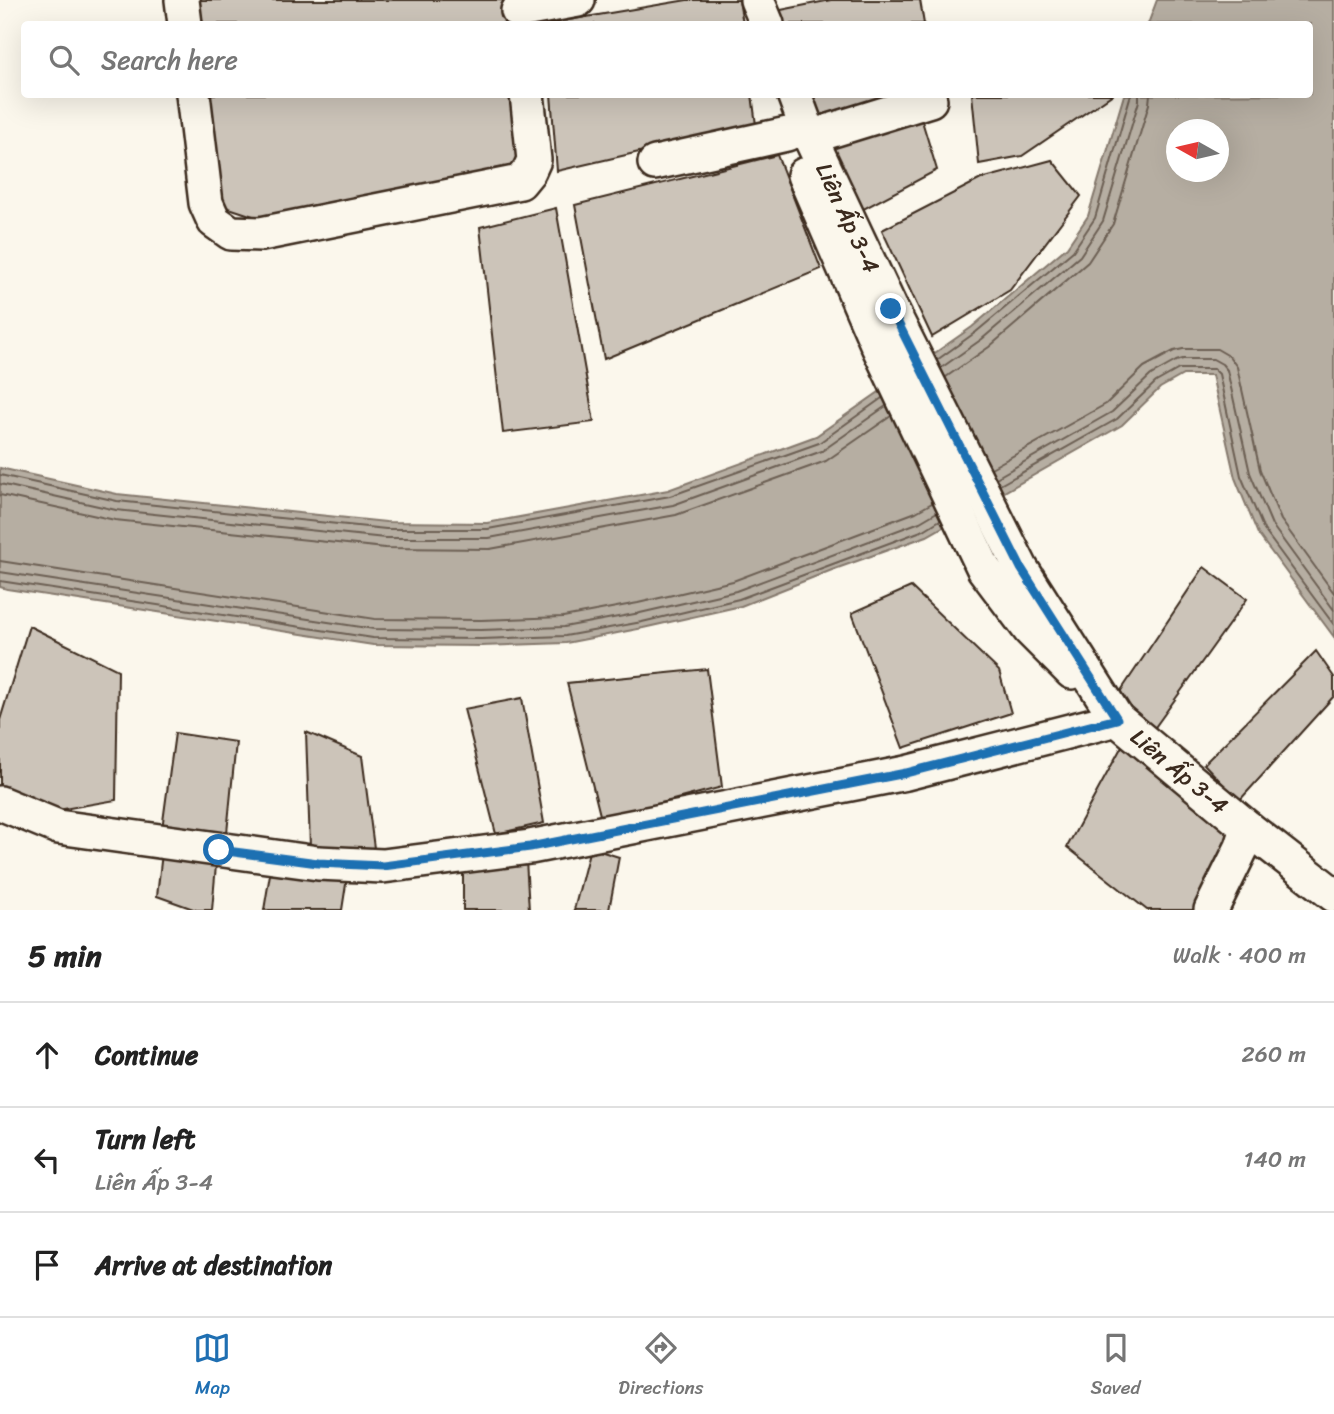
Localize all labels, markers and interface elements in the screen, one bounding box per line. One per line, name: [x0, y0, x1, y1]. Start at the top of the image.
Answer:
search box: [21, 21, 1313, 98]
text: Search here: [101, 37, 238, 83]
icon: search: [45, 41, 83, 79]
north arrow: [1166, 119, 1229, 182]
street label: Liên Ấp 3-4: [804, 156, 891, 280]
route end: [875, 293, 906, 324]
street label: Liên Ấp 3-4: [1121, 718, 1238, 825]
route start: [203, 834, 234, 865]
text: 5 min: [28, 929, 102, 983]
text: Walk · 400 m: [1173, 935, 1306, 976]
text: Continue: [95, 1032, 198, 1078]
text: 260 m: [1241, 1034, 1306, 1075]
icon: ahead: [28, 1036, 66, 1074]
text: Turn left: [95, 1116, 195, 1162]
text: 140 m: [1244, 1139, 1306, 1180]
icon: left: [28, 1141, 66, 1179]
text: Liên Ấp 3-4: [95, 1162, 213, 1203]
text: Arrive at destination: [95, 1242, 332, 1288]
icon: arrive: [28, 1246, 66, 1284]
tab: Map: [193, 1329, 231, 1404]
tab: Directions: [618, 1329, 704, 1404]
tab: Saved: [1090, 1329, 1141, 1404]

